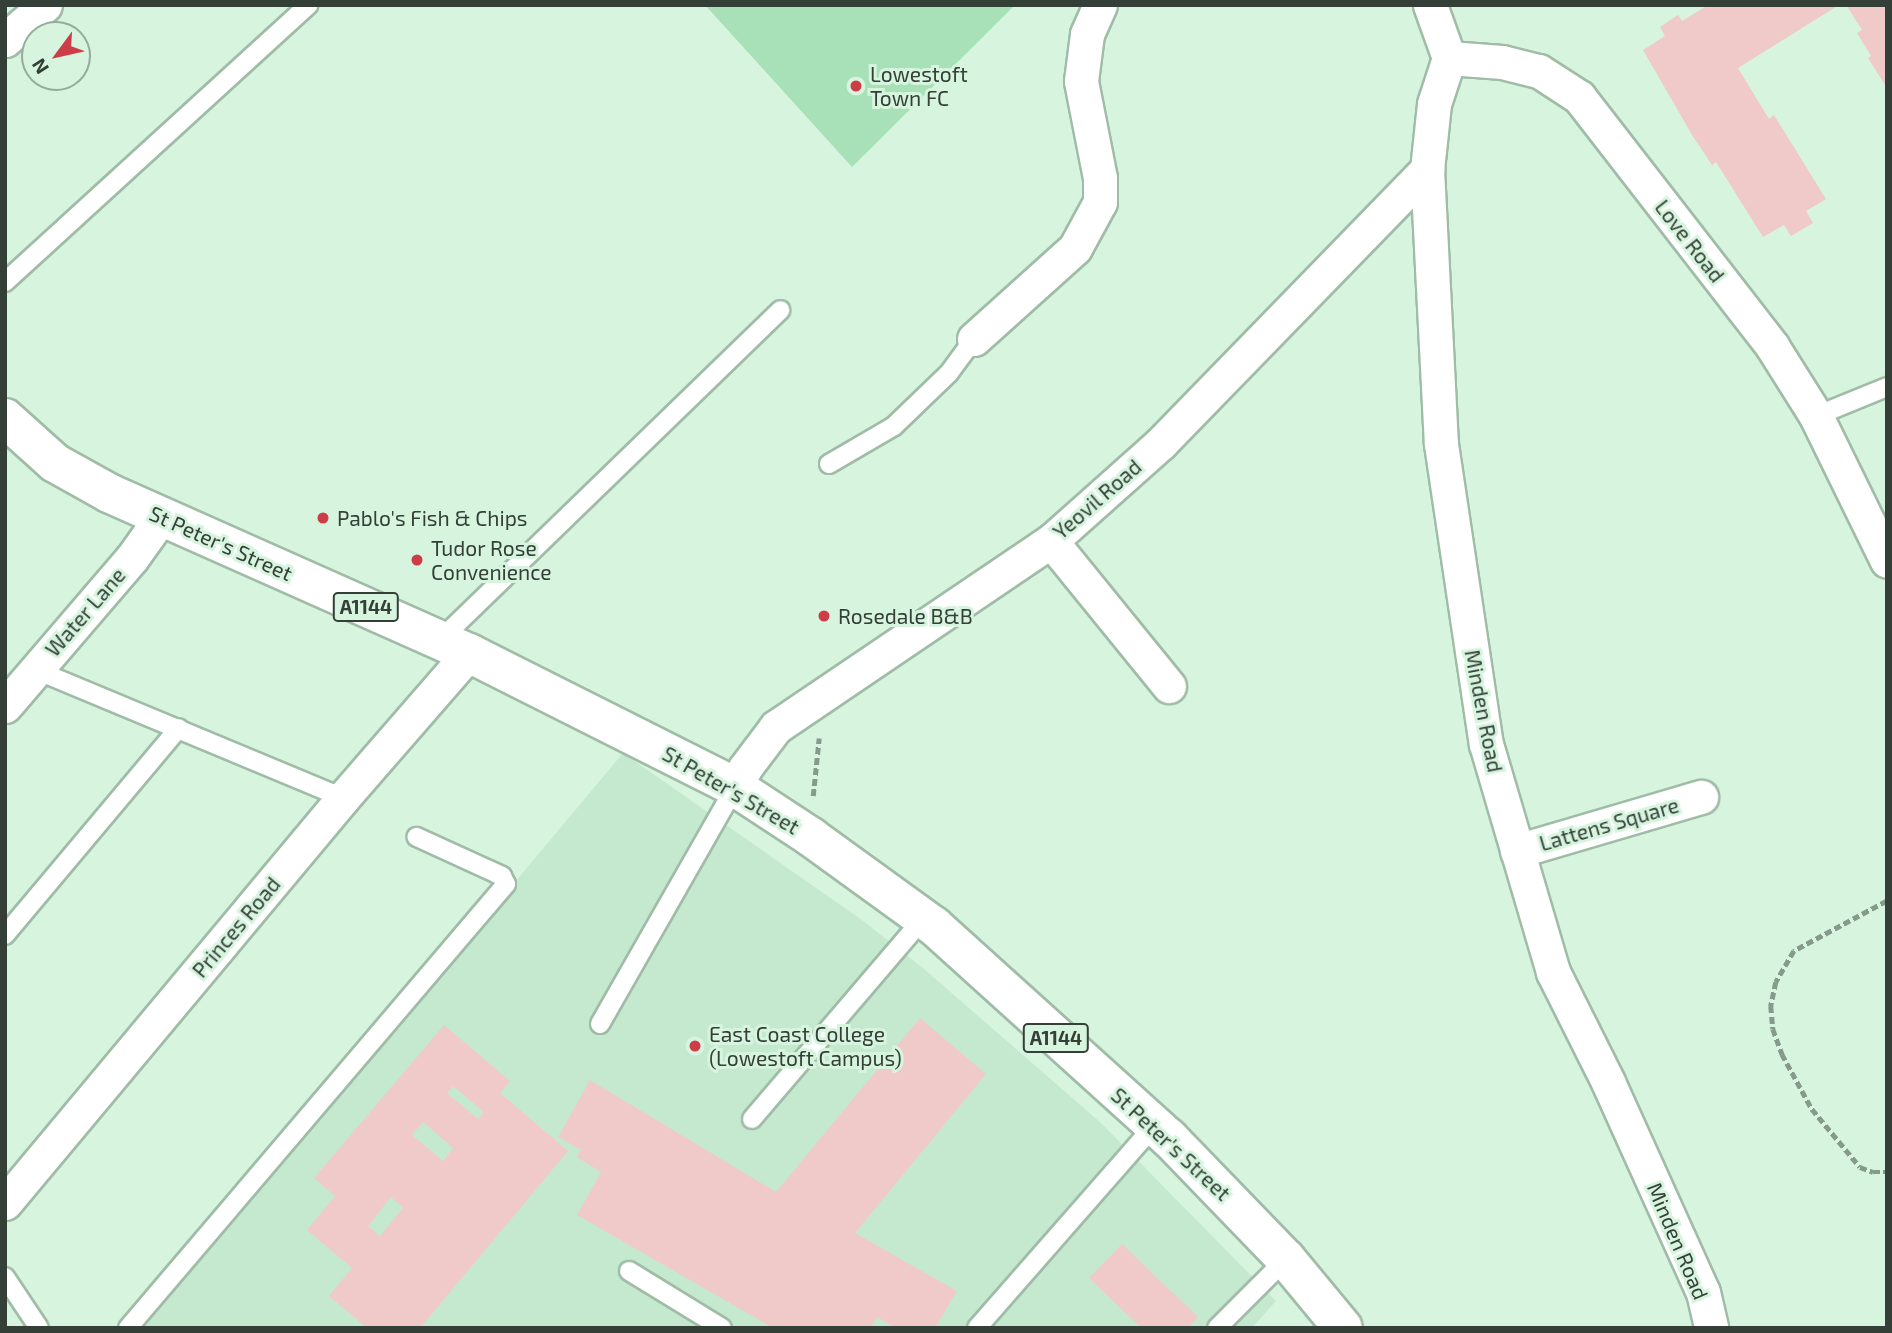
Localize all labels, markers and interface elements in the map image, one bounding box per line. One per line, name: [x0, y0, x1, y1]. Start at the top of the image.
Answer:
north arrow: [21, 21, 91, 91]
text: N: [26, 55, 53, 79]
place label: Lowestoft Town FC: [870, 61, 968, 111]
marker: Lowestoft Town FC: [848, 78, 864, 94]
street label: Love Road: [1650, 195, 1730, 287]
street label: Yeovil Road: [1048, 454, 1146, 544]
street label: St Peter's Street: [146, 500, 296, 586]
place label: Pablo's Fish & Chips: [337, 505, 528, 531]
marker: Pablo's Fish & Chips: [315, 510, 331, 526]
place label: Tudor Rose Convenience: [431, 535, 552, 585]
marker: Tudor Rose Convenience: [409, 552, 425, 568]
street label: Water Lane: [40, 562, 130, 662]
road number: A1144: [333, 592, 399, 622]
place label: Rosedale B&B: [838, 603, 973, 629]
marker: Rosedale B&B: [816, 608, 832, 624]
street label: Minden Road: [1460, 648, 1508, 774]
street label: St Peter's Street: [658, 741, 804, 839]
street label: Lattens Square: [1536, 792, 1682, 856]
street label: Princes Road: [187, 872, 285, 982]
place label: East Coast College (Lowestoft Campus): [709, 1021, 902, 1071]
road number: A1144: [1023, 1022, 1089, 1054]
marker: East Coast College (Lowestoft Campus): [687, 1038, 703, 1054]
street label: St Peter's Street: [1106, 1082, 1236, 1206]
street label: Minden Road: [1642, 1179, 1714, 1303]

